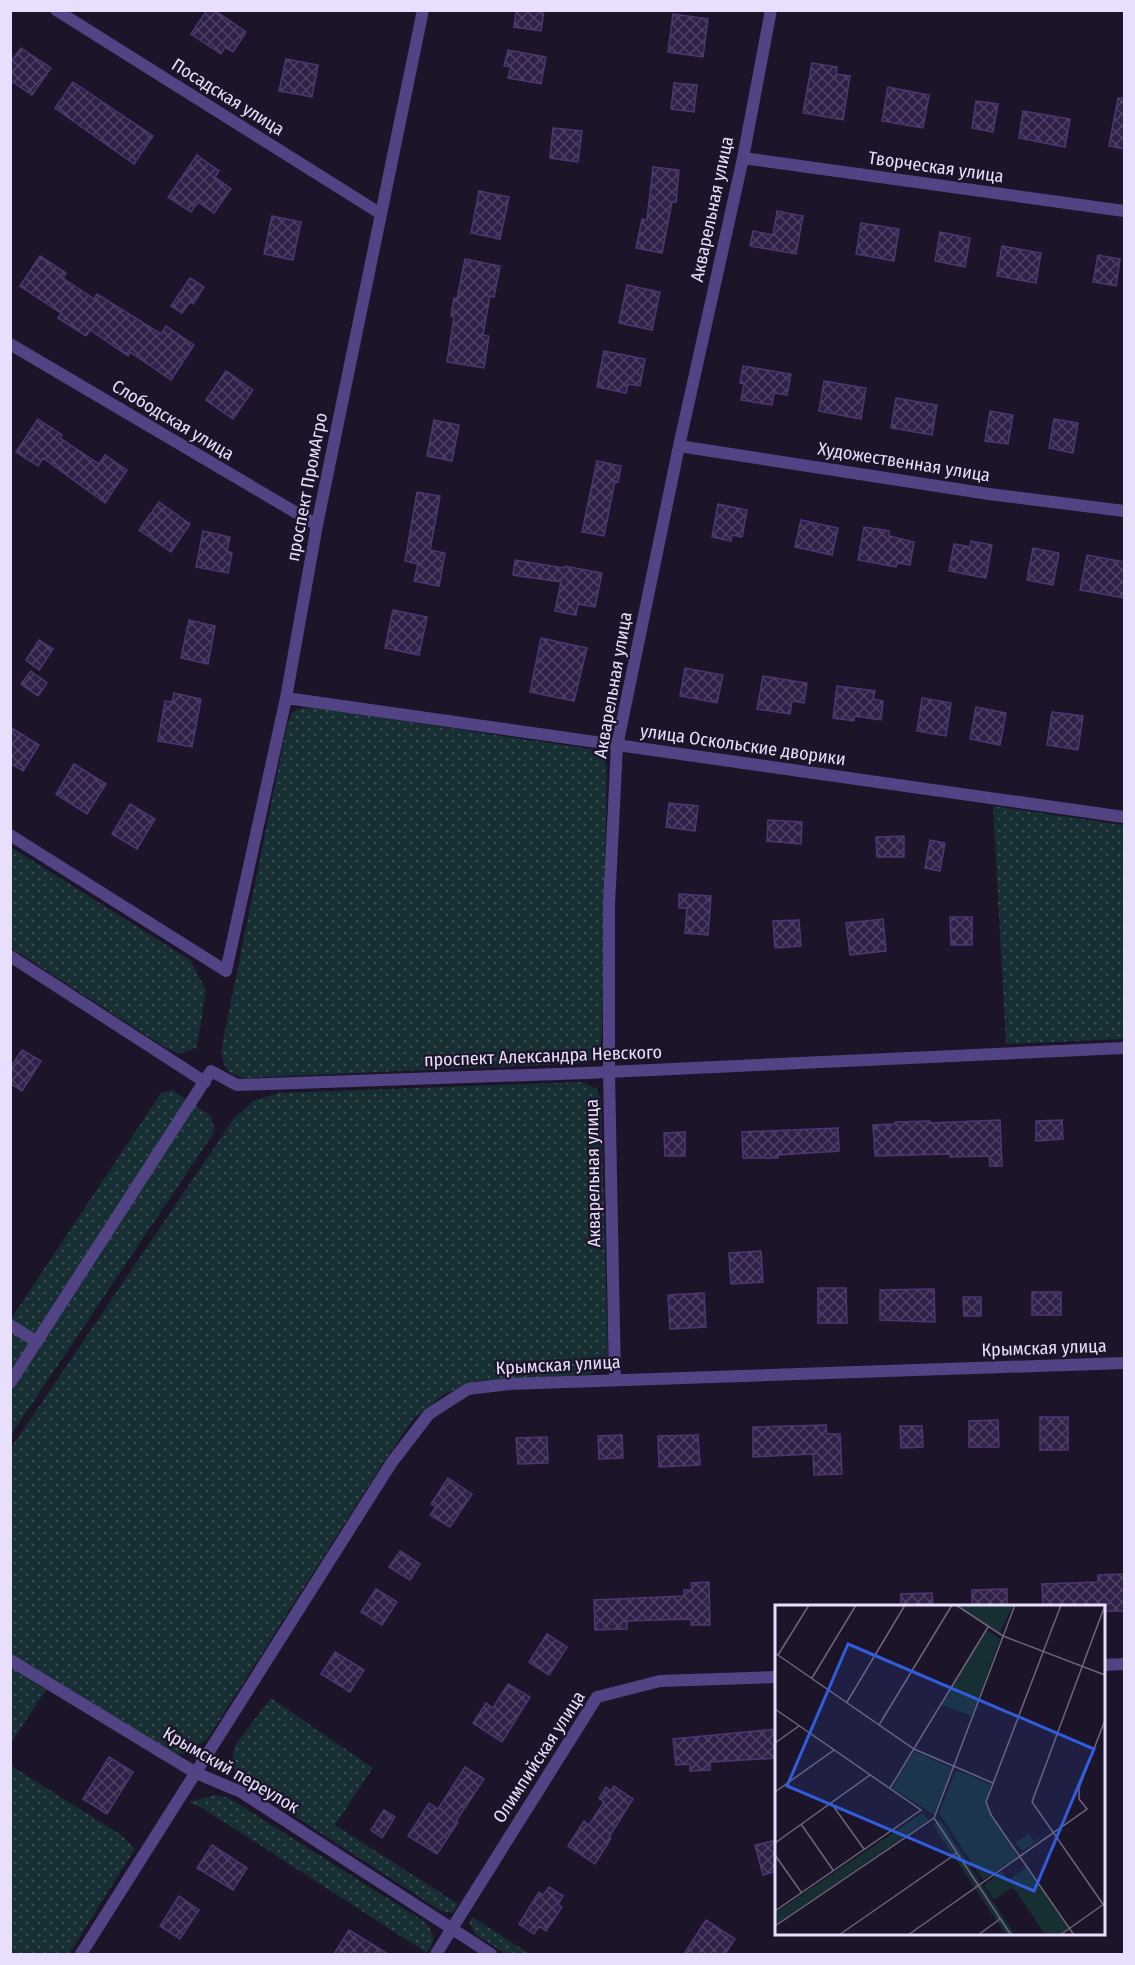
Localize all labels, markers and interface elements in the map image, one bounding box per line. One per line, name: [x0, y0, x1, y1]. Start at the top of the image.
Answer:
street label: Посадская улица: [168, 54, 289, 141]
street label: Акварельная улица: [686, 134, 738, 284]
street label: Творческая улица: [867, 147, 1005, 187]
street label: Слободская улица: [108, 375, 238, 465]
street label: проспект ПромАгро: [282, 411, 332, 563]
street label: Художественная улица: [816, 438, 992, 487]
street label: Акварельная улица: [589, 610, 637, 760]
street label: улица Оскольские дворики: [639, 720, 847, 770]
street label: проспект Александра Невского: [424, 1041, 662, 1071]
street label: Акварельная улица: [581, 1099, 605, 1247]
street label: Крымская улица: [981, 1335, 1107, 1361]
street label: Крымская улица: [495, 1351, 621, 1379]
inset map: [775, 1605, 1105, 1935]
street label: Олимпийская улица: [488, 1687, 590, 1827]
street label: Крымский переулок: [159, 1722, 304, 1818]

